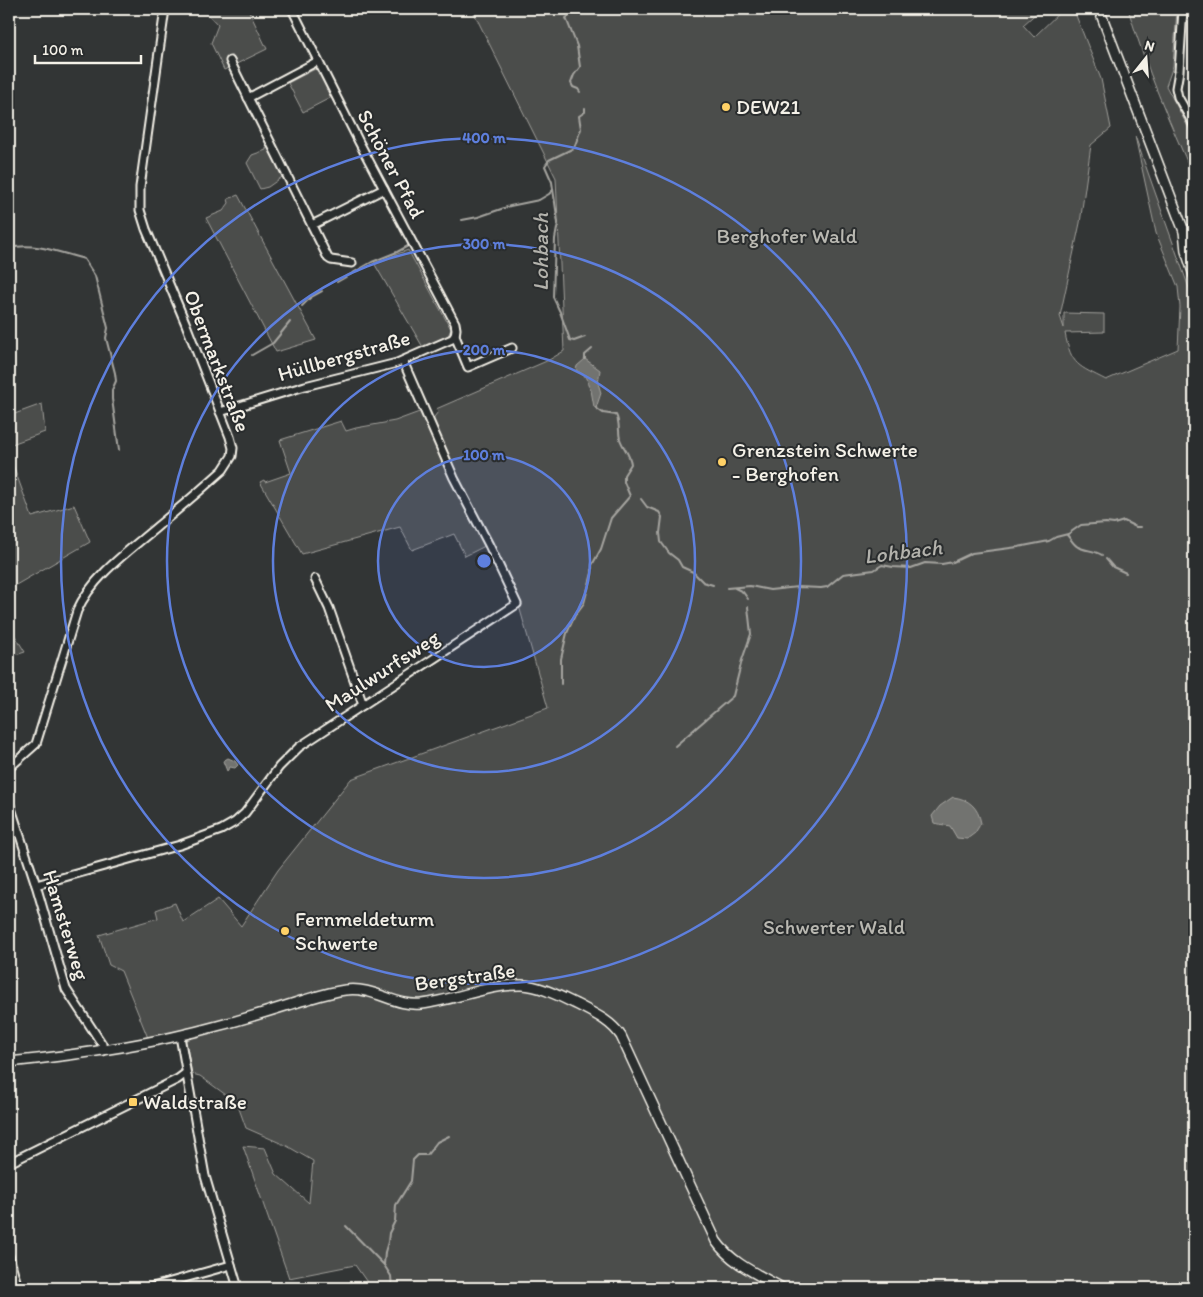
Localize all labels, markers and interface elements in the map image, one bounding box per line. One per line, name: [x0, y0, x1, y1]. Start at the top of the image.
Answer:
scale bar: [35, 32, 141, 64]
north arrow: [1120, 32, 1170, 82]
text: N: [1143, 37, 1157, 56]
text: 100 m: [42, 41, 84, 59]
place label: DEW21: [736, 94, 800, 119]
marker: DEW21: [720, 101, 732, 113]
street label: Schöner Pfad: [352, 105, 431, 223]
text: 400 m: [462, 129, 506, 147]
water label: Lohbach: [527, 213, 554, 291]
park label: Berghofer Wald: [717, 223, 858, 248]
text: 300 m: [463, 235, 506, 253]
street label: Obermarkstraße: [179, 286, 256, 435]
street label: Hüllbergstraße: [275, 325, 413, 386]
text: 200 m: [463, 341, 506, 359]
place label: Grenzstein Schwerte - Berghofen: [732, 437, 918, 486]
text: 100 m: [463, 446, 505, 464]
marker: Grenzstein Schwerte - Berghofen: [716, 456, 728, 468]
water label: Lohbach: [862, 533, 944, 570]
centre of rings: [475, 552, 493, 570]
street label: Maulwurfsweg: [320, 624, 444, 717]
street label: Hamsterweg: [38, 867, 95, 983]
place label: Fernmeldeturm Schwerte: [295, 906, 434, 955]
park label: Schwerter Wald: [763, 914, 905, 939]
marker: Fernmeldeturm Schwerte: [279, 925, 291, 937]
street label: Bergstraße: [413, 957, 517, 996]
place label: Waldstraße: [143, 1089, 247, 1114]
marker: Waldstraße: [127, 1096, 139, 1108]

